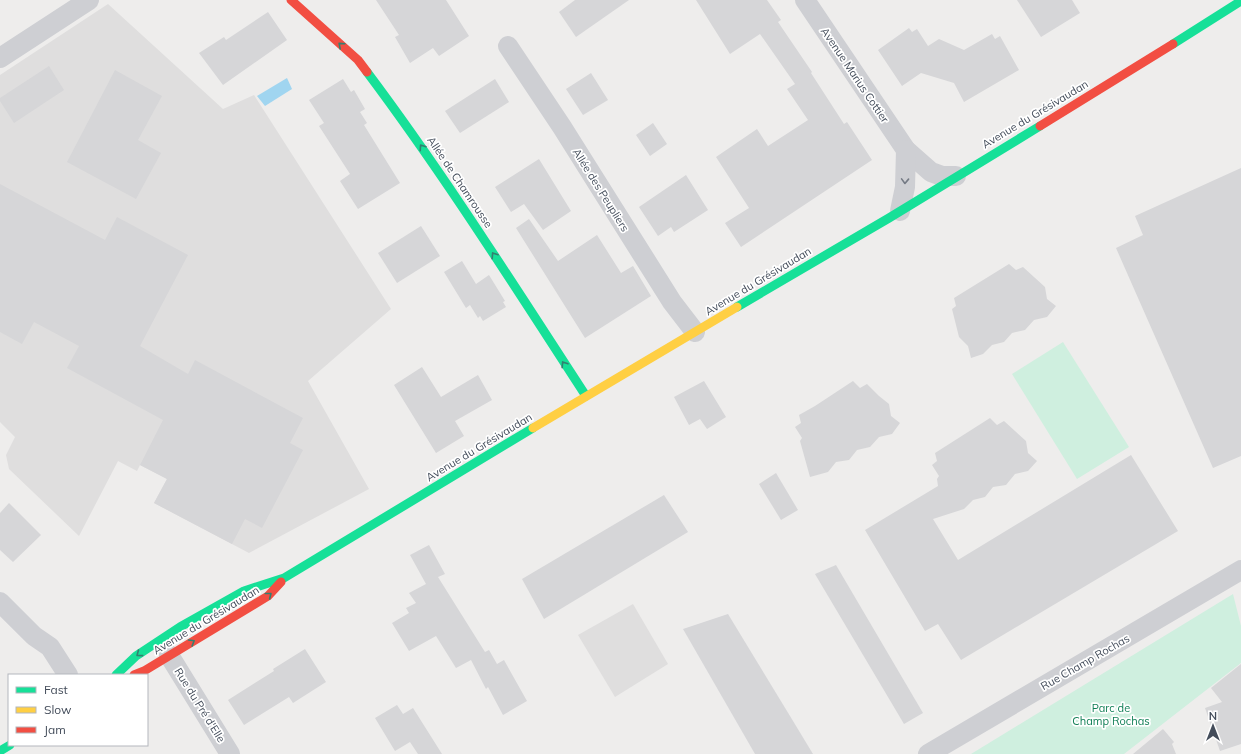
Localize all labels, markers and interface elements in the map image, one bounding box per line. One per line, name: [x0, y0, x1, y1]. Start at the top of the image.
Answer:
street label: Avenue Marius Cottier: [818, 25, 892, 125]
one-way arrow: [339, 43, 346, 50]
street label: Avenue du Grésivaudan: [979, 77, 1091, 151]
street label: Allée de Chamrousse: [424, 134, 496, 230]
one-way arrow: [420, 144, 427, 151]
street label: Allée des Peupliers: [570, 146, 632, 234]
one-way arrow: [901, 178, 909, 184]
street label: Avenue du Grésivaudan: [702, 244, 814, 318]
one-way arrow: [491, 252, 498, 259]
one-way arrow: [562, 361, 569, 368]
street label: Avenue du Grésivaudan: [423, 410, 535, 484]
street label: Avenue du Grésivaudan: [150, 583, 262, 657]
one-way arrow: [264, 592, 271, 599]
street label: Rue Champ Rochas: [1038, 631, 1132, 693]
one-way arrow: [188, 639, 195, 646]
one-way arrow: [136, 650, 143, 657]
street label: Rue du Pré d'Elle: [171, 665, 229, 745]
legend: [8, 674, 148, 746]
text: Fast: [44, 682, 68, 697]
park label: Parc de Champ Rochas: [1072, 701, 1150, 728]
text: Slow: [44, 702, 72, 717]
north arrow: [1193, 706, 1233, 746]
text: N: [1209, 709, 1217, 723]
text: Jam: [44, 722, 66, 737]

